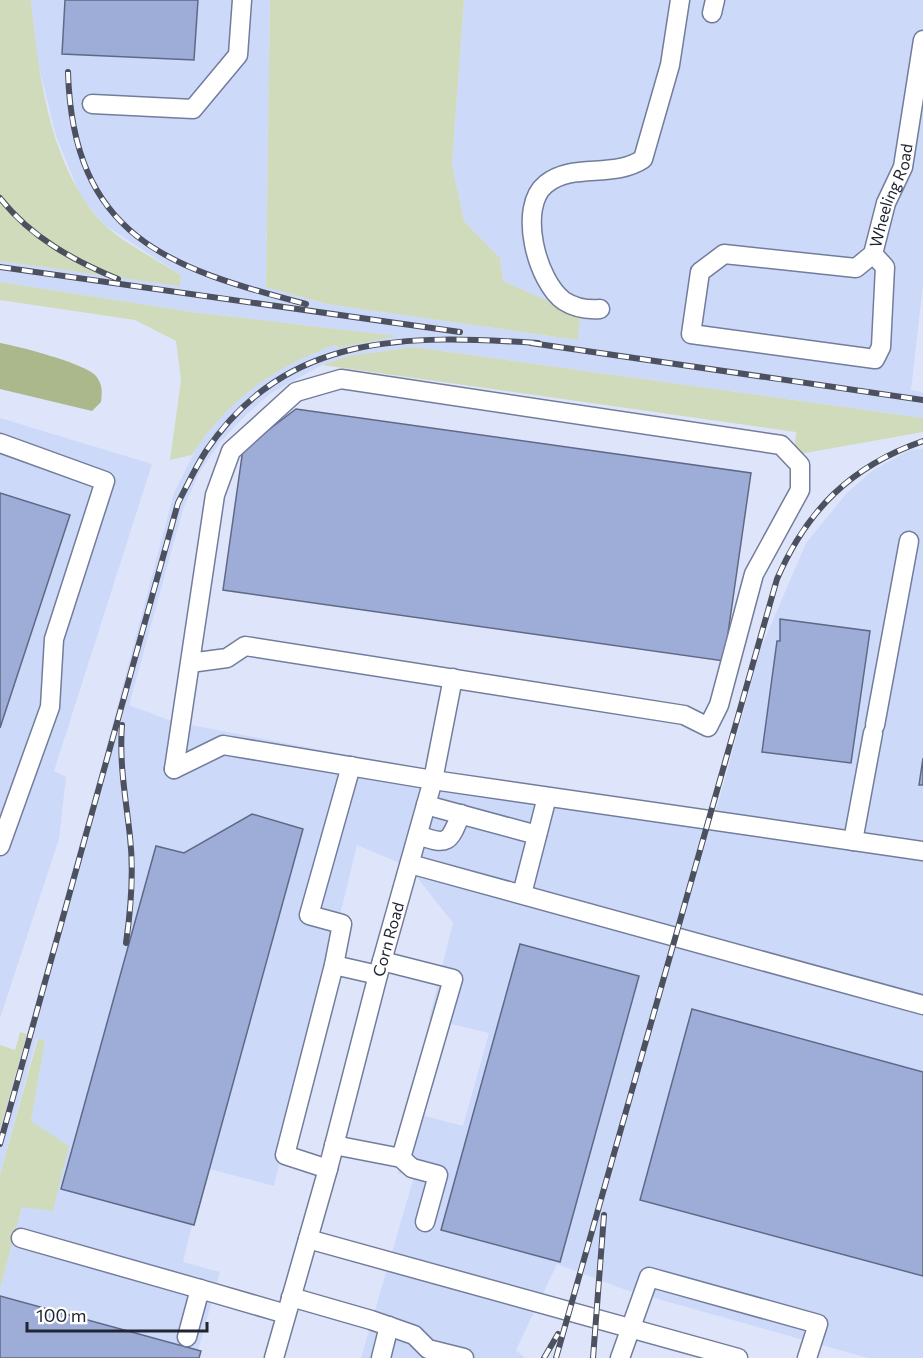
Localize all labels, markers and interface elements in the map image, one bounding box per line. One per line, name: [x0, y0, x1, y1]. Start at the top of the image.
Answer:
street label: Wheeling Road: [865, 142, 916, 249]
street label: Corn Road: [368, 900, 407, 979]
scale bar: [27, 1295, 207, 1333]
text: 100 m: [36, 1304, 86, 1326]

